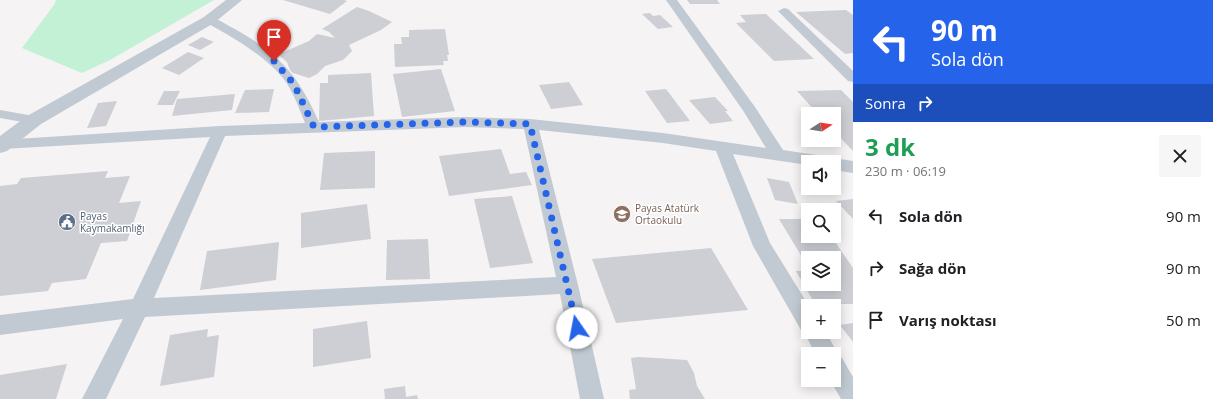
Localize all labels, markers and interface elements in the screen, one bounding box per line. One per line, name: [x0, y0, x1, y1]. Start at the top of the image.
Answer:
text: 90 m: [931, 11, 998, 49]
icon: left: [865, 16, 917, 68]
pin: [257, 20, 291, 61]
icon: arrive: [263, 26, 285, 48]
text: Sola dön: [931, 47, 1004, 71]
icon: right: [914, 92, 936, 114]
text: Sonra: [865, 93, 906, 113]
north arrow: [801, 107, 841, 147]
map controls: [801, 107, 841, 387]
text: 3 dk: [865, 130, 915, 163]
button: close: [1159, 135, 1201, 177]
button: sound: [801, 155, 841, 195]
text: 230 m · 06:19: [865, 162, 946, 180]
place label: Payas Atatürk Ortaokulu: [635, 201, 700, 227]
button: search: [801, 203, 841, 243]
school or university icon: Payas Atatürk Ortaokulu: [612, 204, 632, 224]
icon: left: [865, 205, 887, 227]
text: Sola dön: [899, 206, 963, 226]
text: 90 m: [1166, 206, 1201, 226]
place label: Payas Kaymakamlığı: [80, 209, 145, 235]
public building icon: Payas Kaymakamlığı: [57, 212, 77, 232]
button: layers: [801, 251, 841, 291]
icon: right: [865, 257, 887, 279]
text: Sağa dön: [899, 258, 966, 278]
text: 90 m: [1166, 258, 1201, 278]
button: +: [801, 299, 841, 339]
position arrow: [556, 307, 598, 349]
icon: arrive: [865, 309, 887, 331]
text: Varış noktası: [899, 310, 997, 330]
text: 50 m: [1166, 310, 1201, 330]
button: −: [801, 347, 841, 387]

